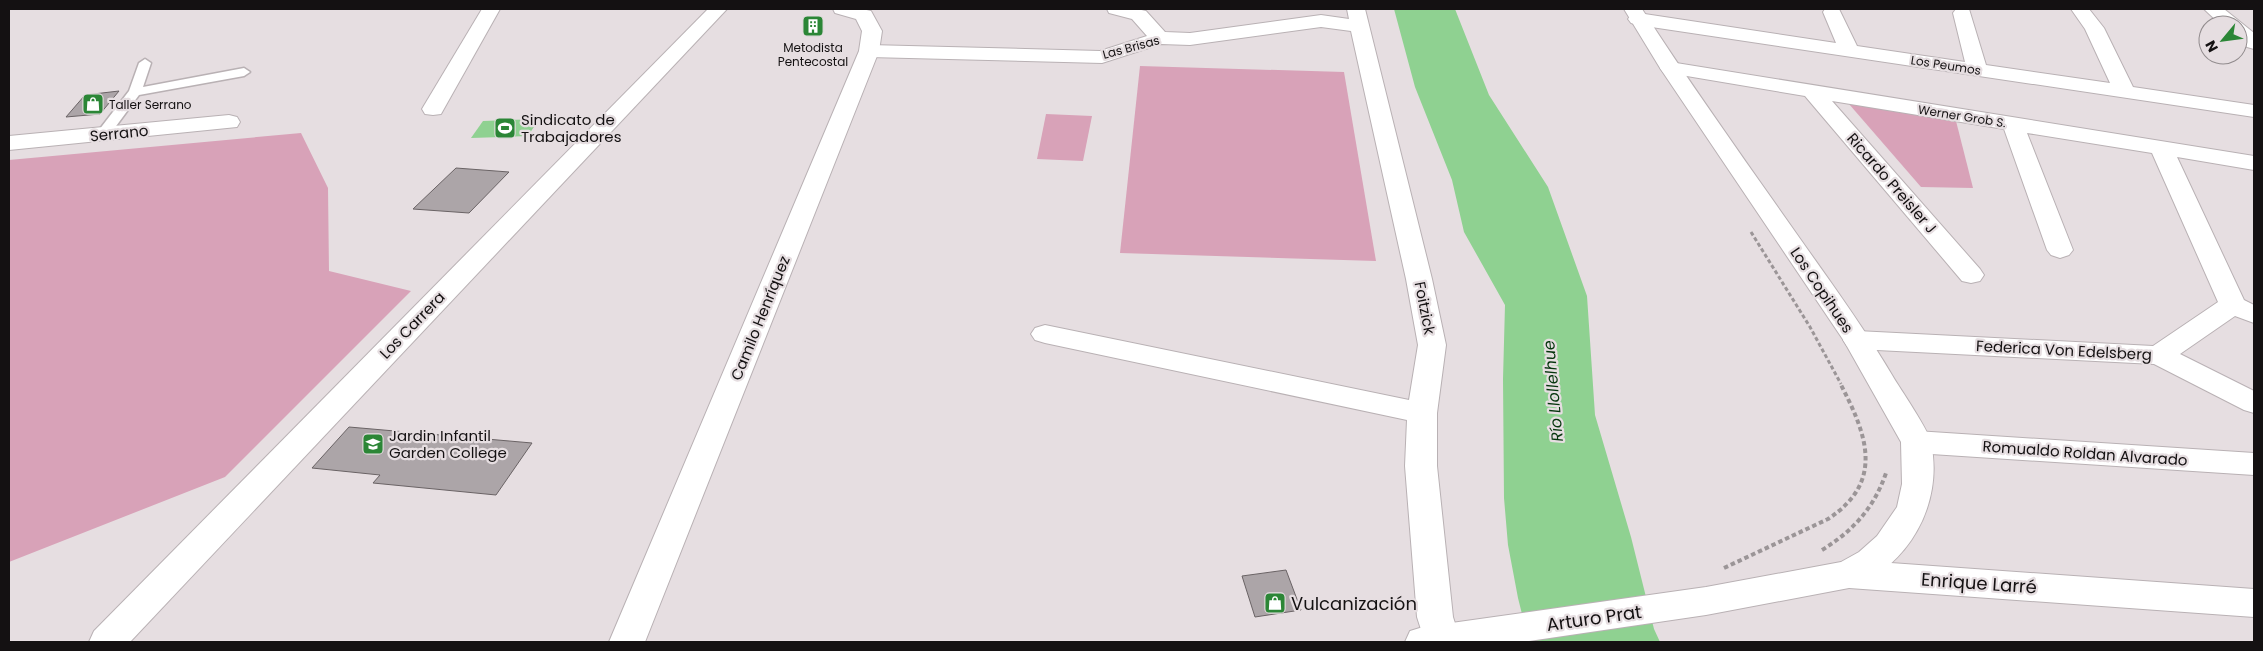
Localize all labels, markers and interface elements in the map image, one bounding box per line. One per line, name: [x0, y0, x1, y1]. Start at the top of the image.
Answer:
building icon: Metodista Pentecostal: [801, 14, 825, 38]
north arrow: [2198, 15, 2248, 65]
street label: Las Brisas: [1101, 31, 1161, 63]
text: N: [2200, 37, 2223, 56]
place label: Metodista Pentecostal: [778, 39, 848, 70]
street label: Los Peumos: [1910, 51, 1982, 79]
shop icon: Taller Serrano: [81, 92, 105, 116]
place label: Taller Serrano: [109, 96, 192, 113]
street label: Werner Grob S.: [1917, 101, 2007, 131]
place label: Sindicato de Trabajadores: [521, 109, 622, 147]
sports icon: Sindicato de Trabajadores: [493, 116, 517, 140]
street label: Serrano: [89, 119, 149, 147]
street label: Ricardo Preisler J: [1842, 128, 1942, 238]
street label: Los Copihues: [1786, 243, 1859, 337]
street label: Camilo Henríquez: [725, 252, 795, 383]
street label: Foitzick: [1410, 280, 1440, 337]
street label: Los Carrera: [375, 287, 449, 363]
street label: Federica Von Edelsberg: [1976, 335, 2152, 365]
water label: Río Llollelhue: [1537, 339, 1569, 443]
place label: Jardin Infantil Garden College: [389, 425, 507, 463]
school or university icon: Jardin Infantil Garden College: [361, 432, 385, 456]
street label: Romualdo Roldan Alvarado: [1982, 435, 2188, 471]
street label: Enrique Larré: [1920, 566, 2038, 600]
shop icon: Vulcanización: [1263, 591, 1287, 615]
place label: Vulcanización: [1291, 591, 1417, 616]
street label: Arturo Prat: [1545, 599, 1643, 637]

